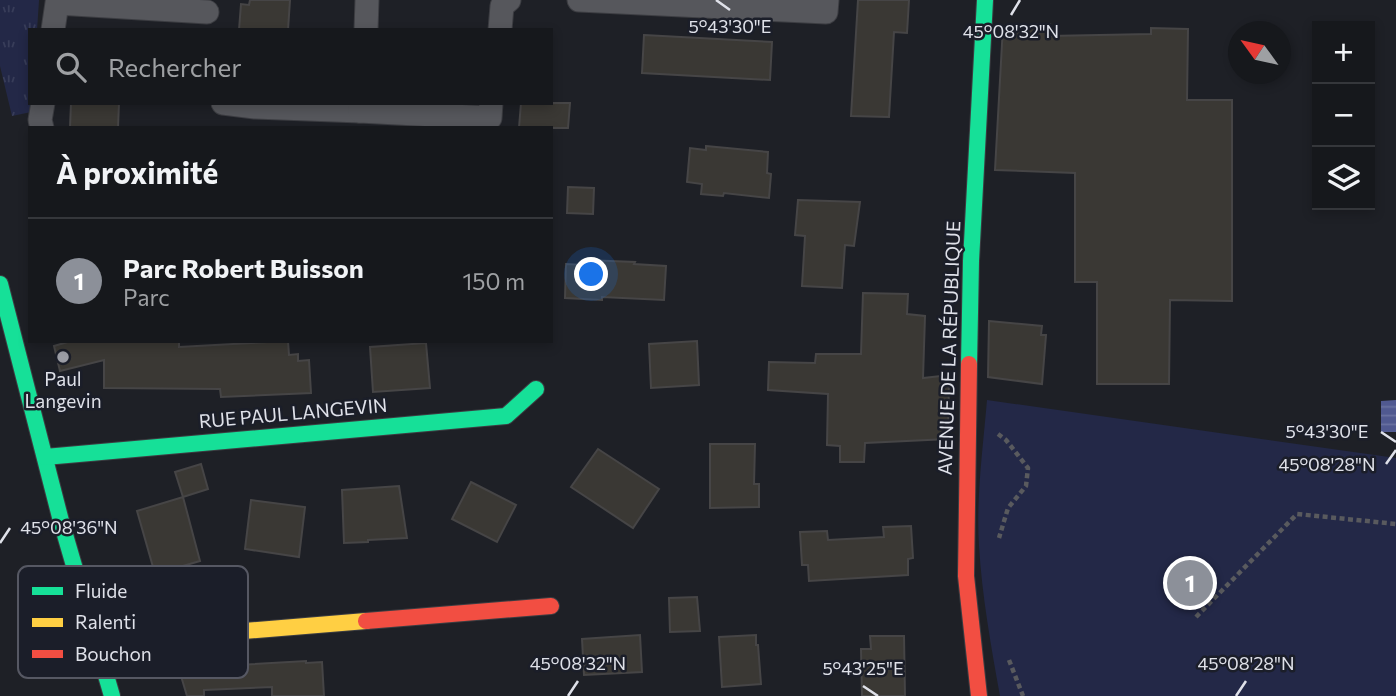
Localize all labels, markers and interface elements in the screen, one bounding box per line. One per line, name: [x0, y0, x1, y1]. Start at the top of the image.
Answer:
text: 5°43'30"E: [689, 15, 771, 37]
text: 45°08'32"N: [963, 20, 1059, 42]
north arrow: [1228, 21, 1291, 84]
map controls: [1312, 21, 1375, 210]
button: +: [1312, 21, 1375, 84]
search box: [28, 28, 553, 105]
icon: search: [52, 48, 90, 86]
text: Rechercher: [108, 51, 242, 82]
button: −: [1312, 84, 1375, 147]
button: layers: [1312, 147, 1375, 210]
text: À proximité: [56, 153, 218, 190]
street label: AVENUE DE LA RÉPUBLIQUE: [933, 220, 964, 476]
text: Parc Robert Buisson: [123, 252, 364, 283]
your location: [574, 257, 608, 291]
text: 1: [74, 267, 84, 295]
text: 150 m: [462, 267, 525, 295]
text: Parc: [123, 283, 170, 311]
marker: Paul Langevin: [55, 349, 71, 365]
place label: Paul Langevin: [24, 367, 102, 412]
street label: RUE PAUL LANGEVIN: [198, 393, 388, 432]
text: 5°43'30"E: [1286, 420, 1368, 442]
text: 45°08'28"N: [1278, 453, 1376, 475]
text: 45°08'36"N: [20, 516, 118, 538]
pin: 1: [1167, 557, 1213, 609]
legend: [18, 566, 248, 678]
text: Fluide: [75, 579, 127, 602]
text: Ralenti: [75, 610, 136, 633]
text: Bouchon: [75, 642, 152, 665]
text: 45°08'32"N: [530, 652, 626, 674]
text: 45°08'28"N: [1197, 652, 1295, 674]
text: 5°43'25"E: [822, 657, 904, 679]

